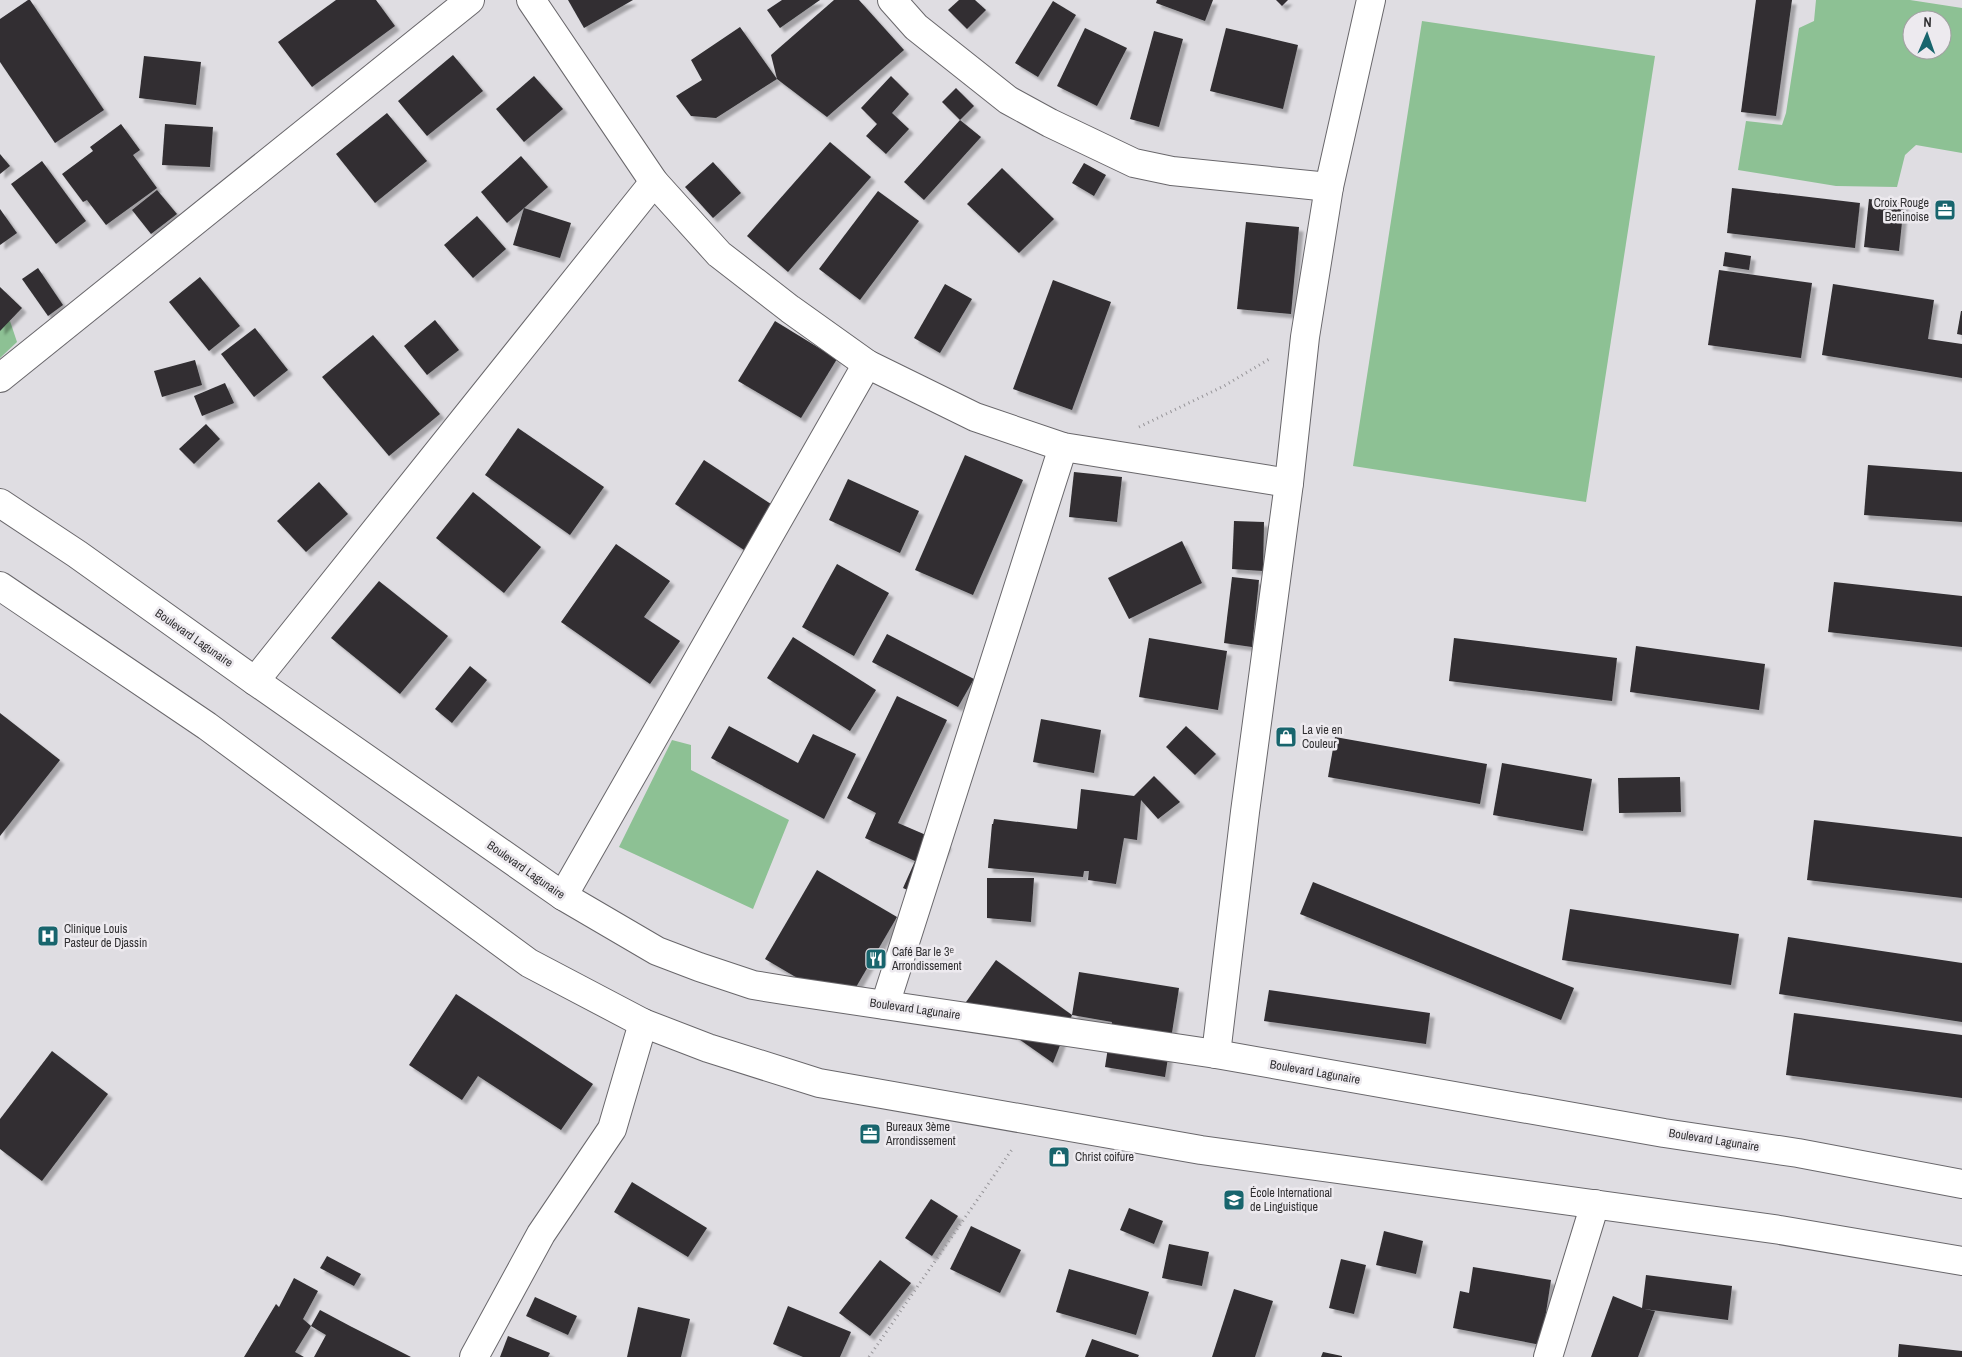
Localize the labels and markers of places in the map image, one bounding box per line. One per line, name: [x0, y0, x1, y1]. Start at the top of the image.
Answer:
place label: Croix Rouge Beninoise: [1874, 195, 1929, 225]
office icon: Croix Rouge Beninoise: [1933, 198, 1957, 222]
place label: La vie en Couleur: [1302, 722, 1343, 752]
shop icon: La vie en Couleur: [1274, 725, 1298, 749]
place label: Clinique Louis Pasteur de Djassin: [64, 921, 147, 951]
hospital icon: Clinique Louis Pasteur de Djassin: [36, 924, 60, 948]
place label: Café Bar le 3ᵉ Arrondissement: [891, 944, 962, 974]
restaurant icon: Café Bar le 3ᵉ Arrondissement: [864, 947, 888, 971]
place label: Bureaux 3ème Arrondissement: [885, 1119, 956, 1149]
office icon: Bureaux 3ème Arrondissement: [858, 1122, 882, 1146]
shop icon: Christ coifure: [1047, 1145, 1071, 1169]
place label: Christ coifure: [1075, 1149, 1134, 1165]
place label: École International de Linguistique: [1250, 1185, 1332, 1215]
school or university icon: École International de Linguistique: [1222, 1188, 1246, 1212]

